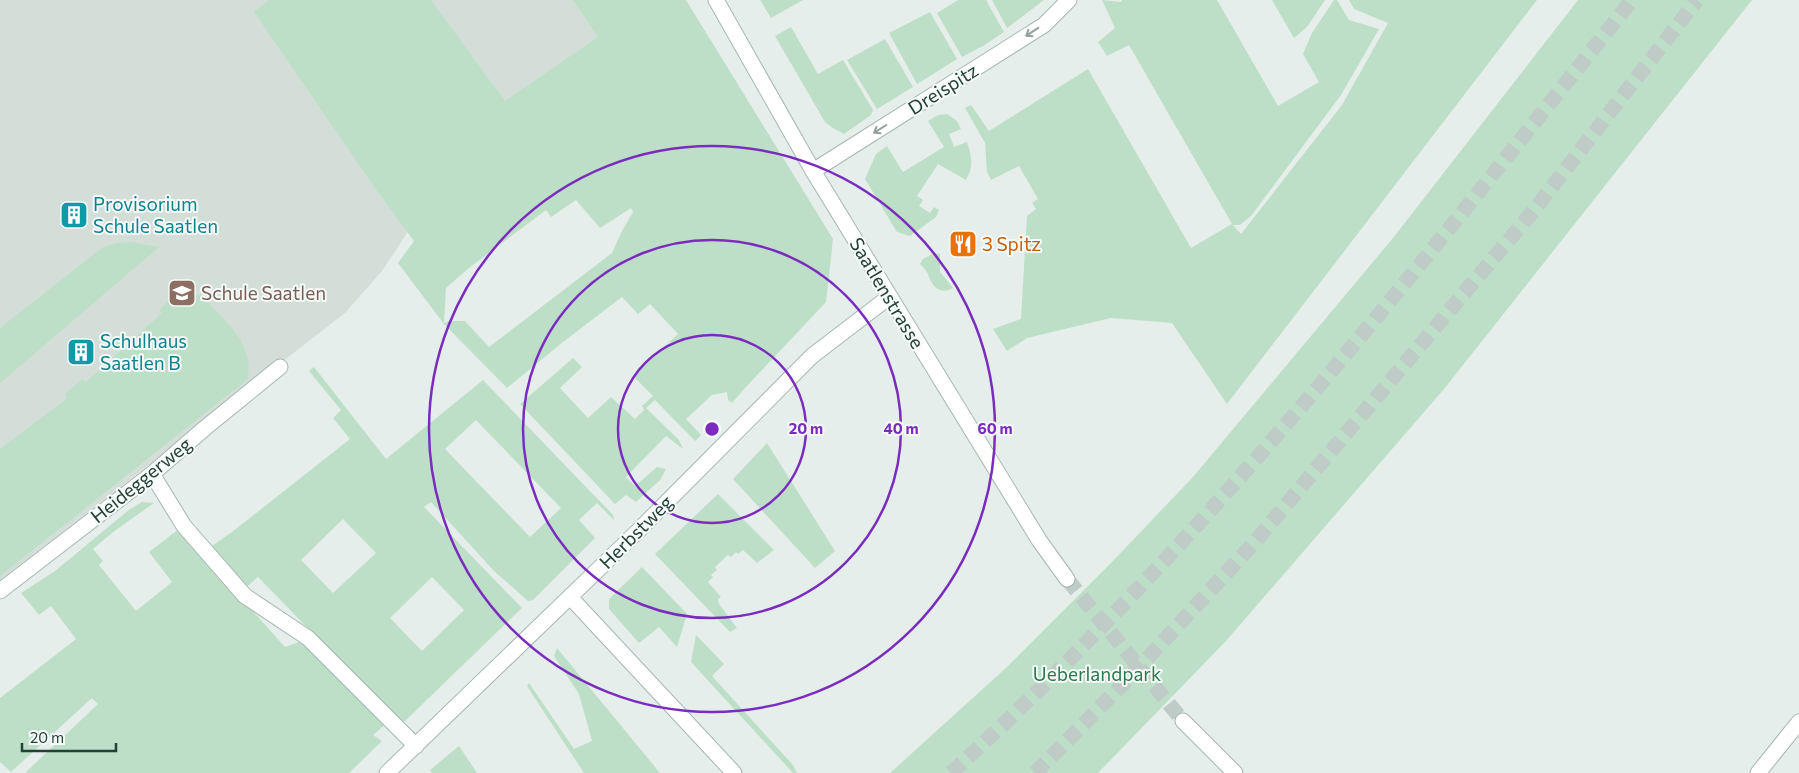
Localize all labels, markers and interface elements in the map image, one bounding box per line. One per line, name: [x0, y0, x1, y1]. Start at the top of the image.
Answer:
one-way arrow: [1026, 27, 1040, 37]
street label: Dreispitz: [903, 58, 982, 119]
one-way arrow: [874, 124, 888, 134]
place label: Provisorium Schule Saatlen: [93, 192, 218, 237]
building icon: Provisorium Schule Saatlen: [59, 200, 89, 230]
restaurant icon: 3 Spitz: [948, 229, 978, 259]
place label: 3 Spitz: [982, 232, 1041, 255]
street label: Saatlenstrasse: [845, 233, 930, 352]
school or university icon: Schule Saatlen: [167, 278, 197, 308]
place label: Schule Saatlen: [201, 281, 326, 304]
place label: Schulhaus Saatlen B: [100, 329, 187, 374]
building icon: Schulhaus Saatlen B: [66, 337, 96, 367]
text: 20 m: [789, 419, 823, 437]
text: 40 m: [883, 419, 919, 437]
text: 60 m: [977, 419, 1013, 437]
centre of rings: [703, 420, 721, 438]
street label: Heideggerweg: [86, 432, 196, 527]
street label: Herbstweg: [594, 490, 677, 573]
park label: Ueberlandpark: [1033, 662, 1161, 685]
scale bar: [22, 720, 116, 752]
text: 20 m: [30, 728, 64, 746]

